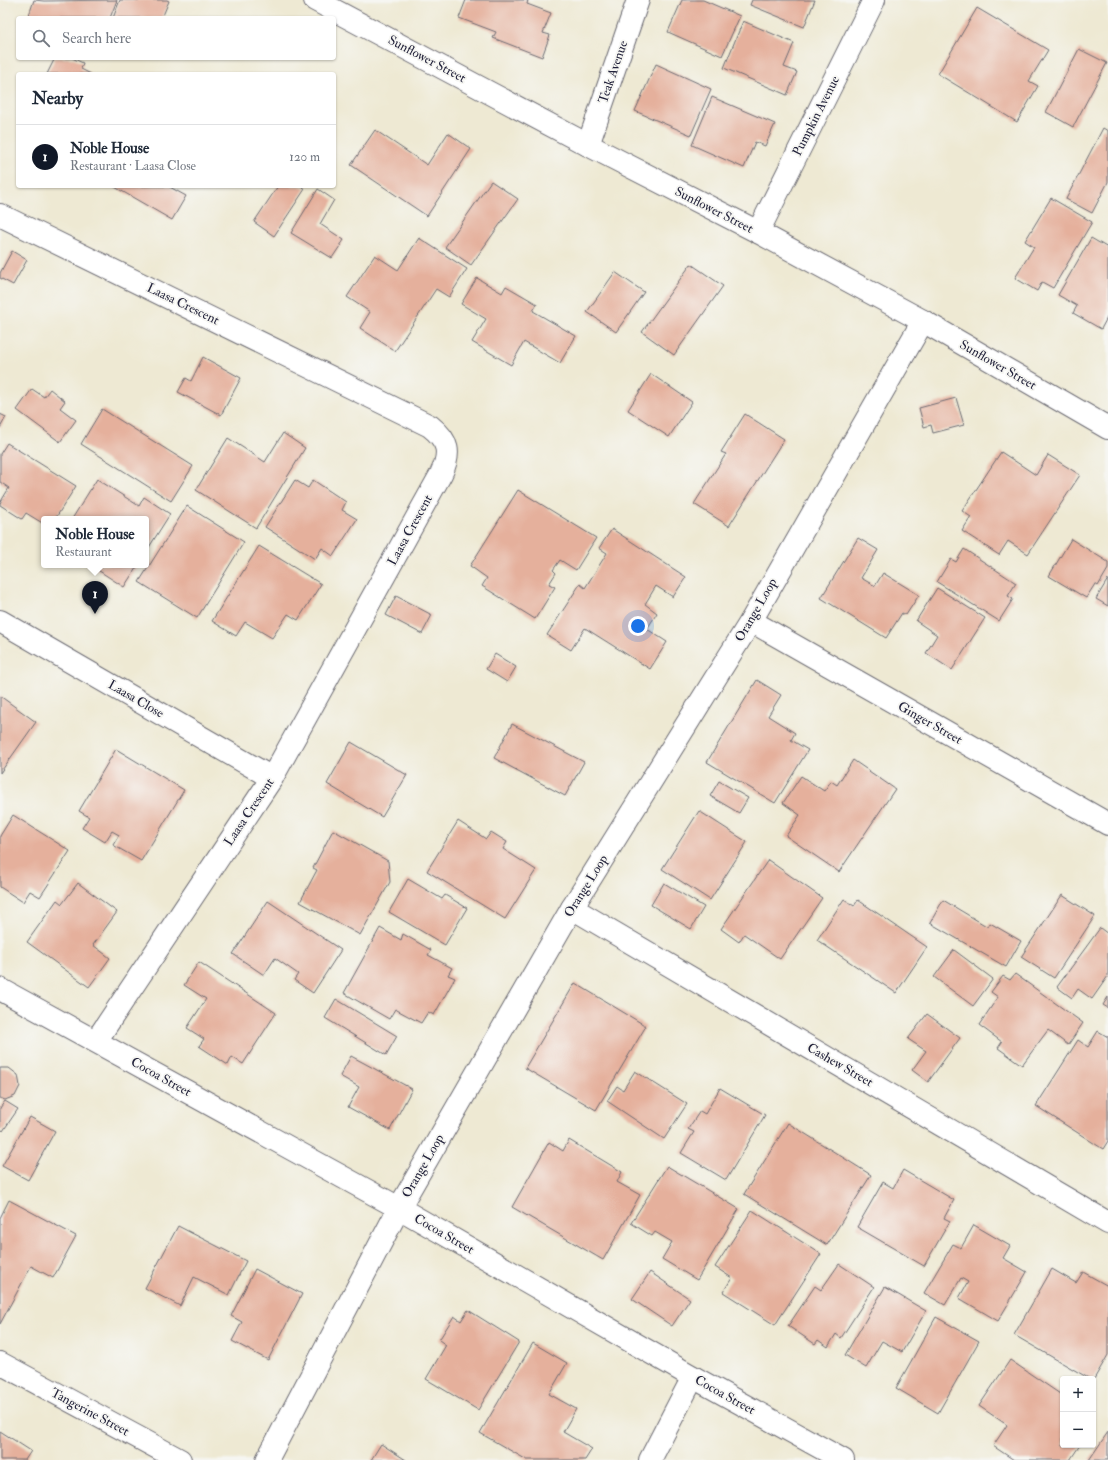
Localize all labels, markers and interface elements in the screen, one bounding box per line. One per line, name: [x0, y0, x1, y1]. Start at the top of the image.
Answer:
search box: [16, 16, 336, 60]
icon: search: [30, 27, 52, 49]
text: Search here: [62, 29, 131, 48]
street label: Sunflower Street: [385, 32, 469, 86]
street label: Teak Avenue: [595, 38, 631, 106]
street label: Pumpkin Avenue: [789, 73, 844, 159]
text: Nearby: [32, 88, 83, 109]
text: Noble House: [70, 139, 149, 158]
text: 1: [43, 149, 47, 165]
text: 120 m: [289, 149, 320, 165]
text: Restaurant · Laasa Close: [70, 158, 196, 174]
street label: Sunflower Street: [672, 183, 756, 237]
street label: Laasa Crescent: [144, 280, 222, 328]
street label: Sunflower Street: [957, 337, 1039, 393]
street label: Laasa Crescent: [384, 492, 436, 568]
popup: [41, 516, 149, 568]
text: Noble House: [55, 525, 135, 544]
text: Restaurant: [55, 544, 112, 560]
street label: Orange Loop: [731, 575, 782, 645]
pin: 1: [82, 581, 108, 614]
your location: [628, 616, 648, 636]
street label: Laasa Close: [105, 677, 167, 722]
street label: Ginger Street: [895, 698, 965, 748]
street label: Laasa Crescent: [220, 775, 278, 849]
street label: Orange Loop: [561, 851, 613, 921]
street label: Cashew Street: [804, 1040, 876, 1090]
street label: Cocoa Street: [128, 1054, 194, 1100]
street label: Orange Loop: [398, 1131, 449, 1201]
street label: Cocoa Street: [411, 1210, 477, 1258]
street label: Cocoa Street: [692, 1372, 758, 1418]
map controls: [1060, 1376, 1096, 1448]
button: +: [1060, 1376, 1096, 1412]
street label: Tangerine Street: [48, 1385, 132, 1439]
button: −: [1060, 1412, 1096, 1448]

